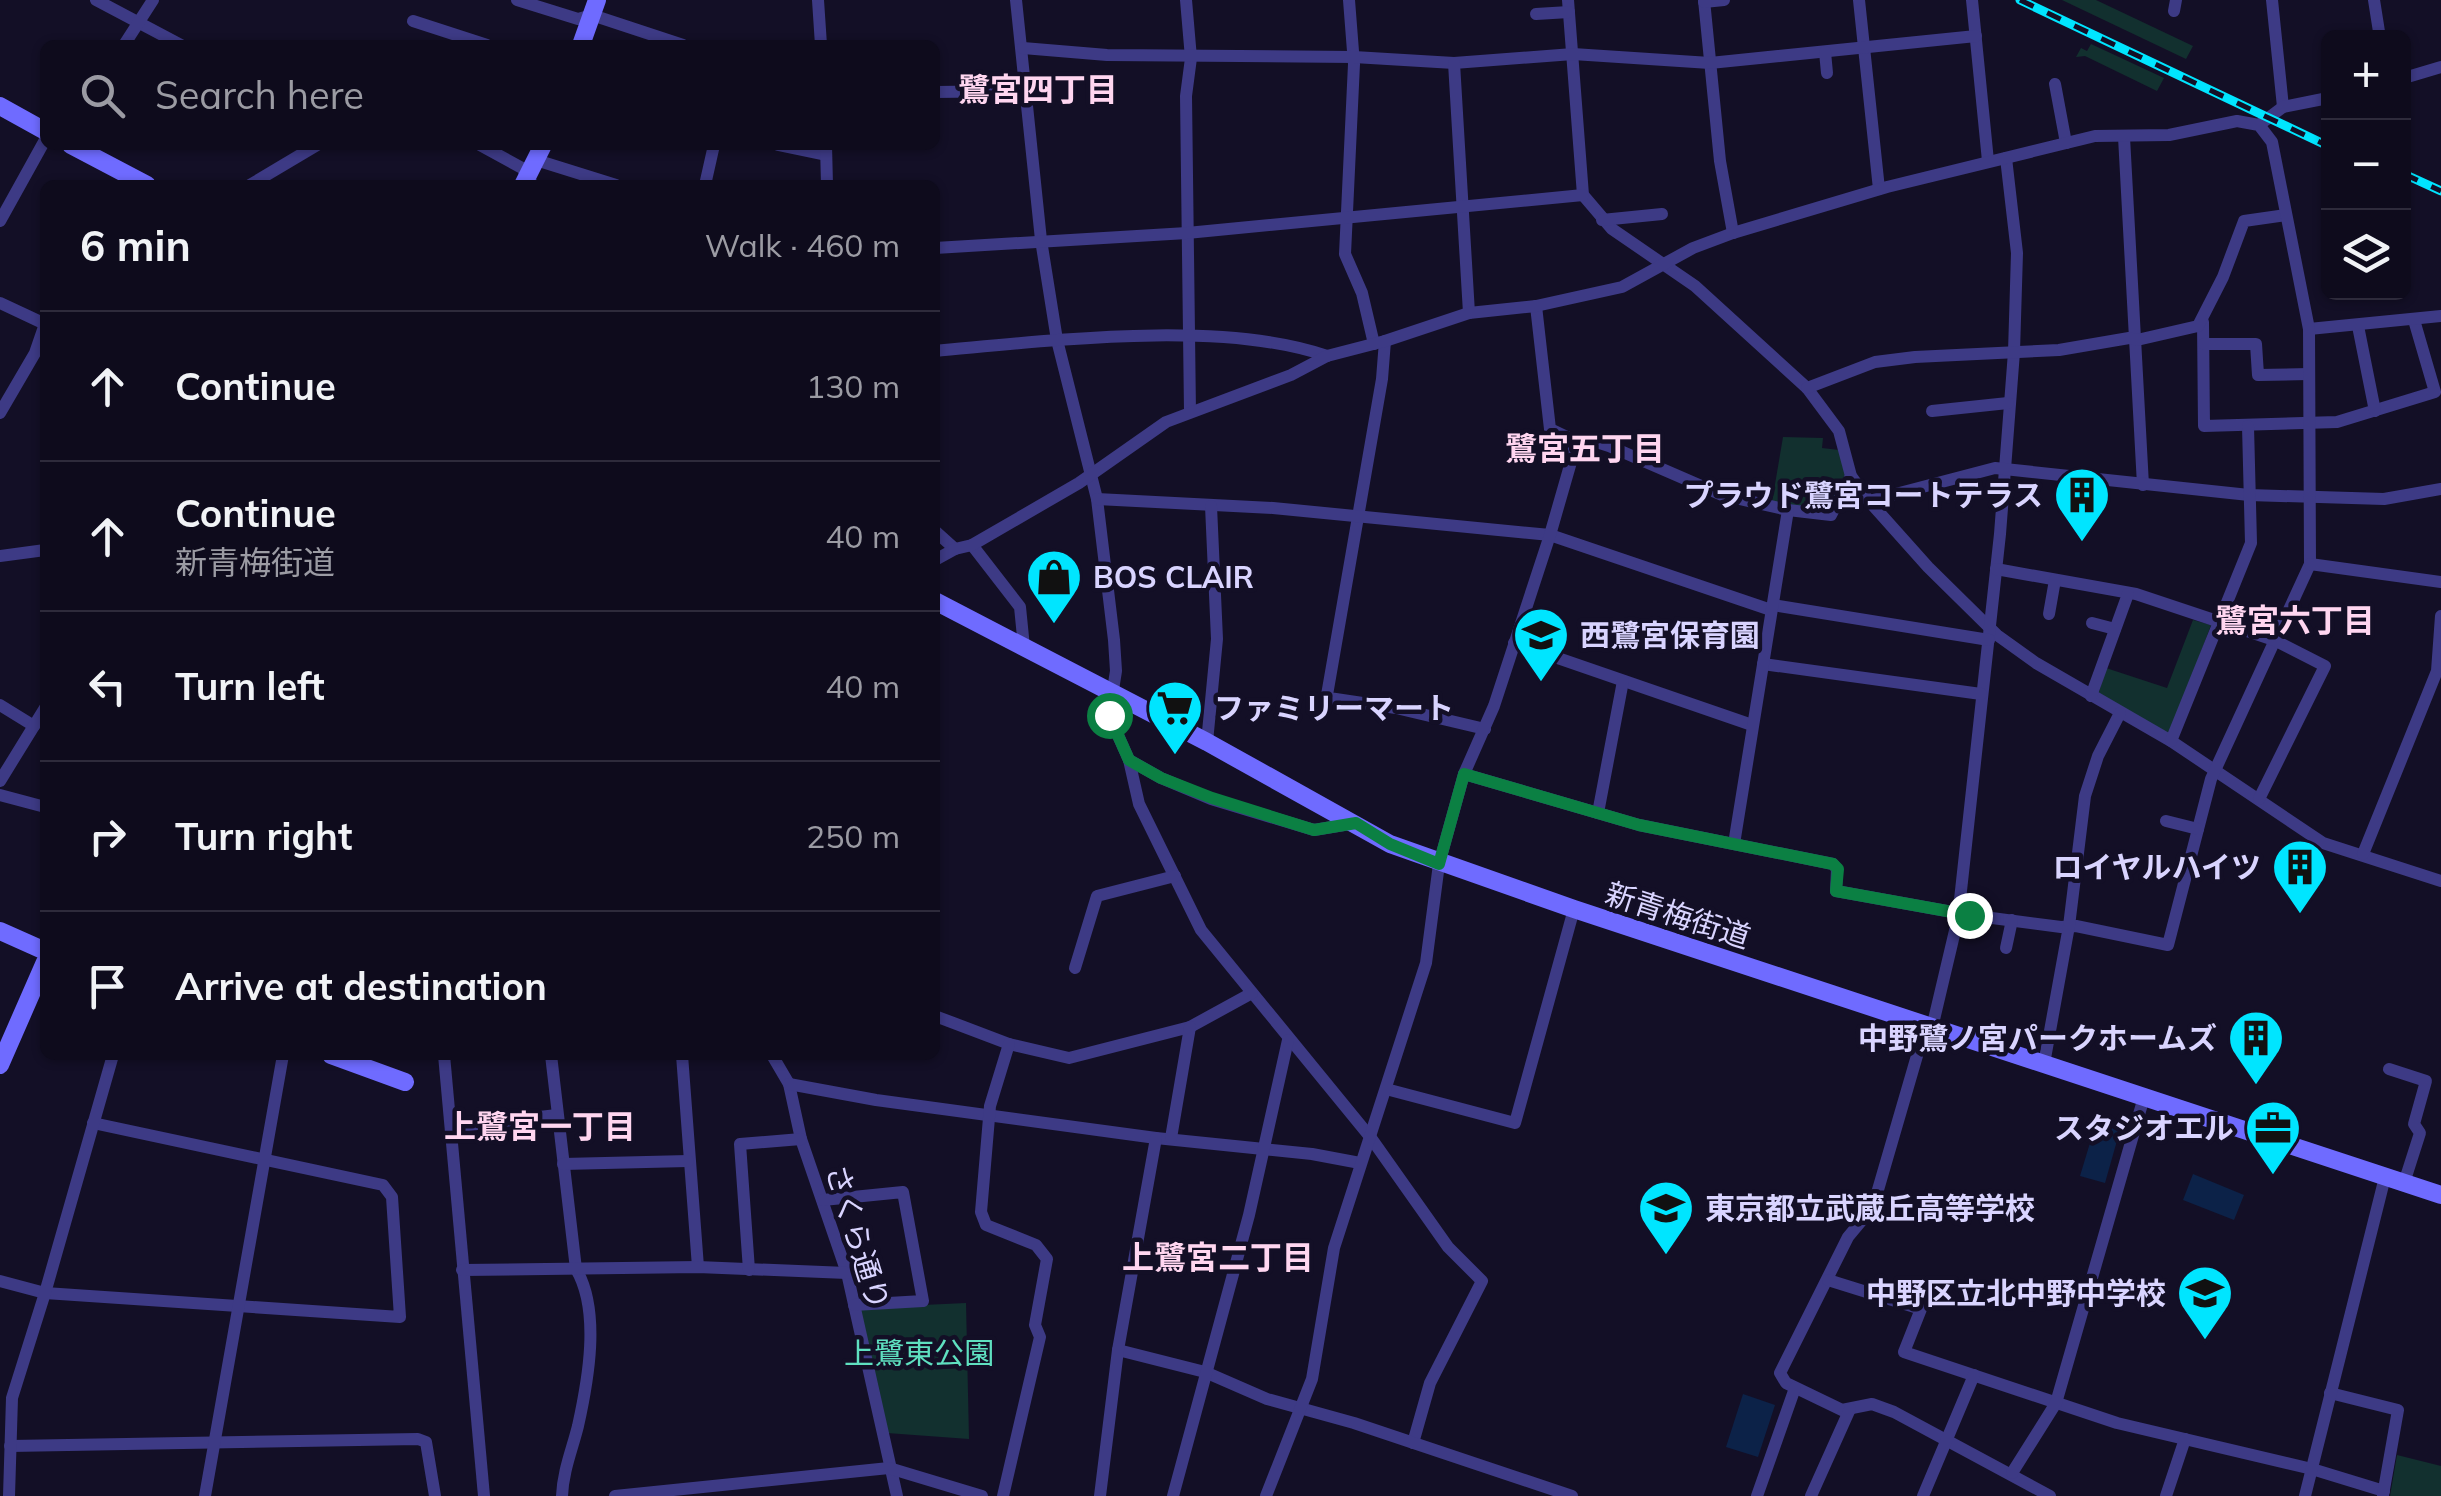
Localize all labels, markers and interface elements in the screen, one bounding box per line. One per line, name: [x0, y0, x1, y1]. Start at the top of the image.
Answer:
map controls: [2321, 30, 2411, 300]
button: +: [2321, 30, 2411, 120]
search box: [40, 40, 940, 150]
icon: search: [75, 68, 130, 123]
district label: 鷺宮四丁目: [958, 69, 1118, 109]
text: Search here: [155, 71, 364, 119]
button: −: [2321, 120, 2411, 210]
button: layers: [2321, 210, 2411, 300]
text: 6 min: [80, 219, 191, 272]
text: Walk · 460 m: [705, 225, 900, 265]
icon: ahead: [80, 359, 135, 414]
text: Continue: [175, 362, 336, 410]
text: 130 m: [806, 366, 900, 406]
district label: 鷺宮五丁目: [1505, 428, 1665, 468]
building icon: プラウド鷺宮コートテラス: [2052, 465, 2112, 544]
place label: プラウド鷺宮コートテラス: [1684, 476, 2043, 514]
text: Continue: [175, 489, 336, 537]
icon: ahead: [80, 509, 135, 564]
text: 40 m: [825, 516, 900, 556]
text: 新青梅街道: [175, 542, 335, 582]
shop icon: BOS CLAIR: [1024, 547, 1084, 626]
place label: BOS CLAIR: [1093, 558, 1254, 596]
district label: 鷺宮六丁目: [2215, 600, 2375, 640]
school or university icon: 西鷺宮保育園: [1511, 605, 1571, 684]
place label: 西鷺宮保育園: [1580, 616, 1760, 654]
icon: left: [80, 659, 135, 714]
text: Turn left: [175, 662, 325, 710]
text: 40 m: [825, 666, 900, 706]
supermarket icon: ファミリーマート: [1145, 678, 1205, 757]
place label: ファミリーマート: [1214, 689, 1454, 727]
route start: [1087, 693, 1133, 739]
icon: right: [80, 809, 135, 864]
text: Turn right: [175, 812, 352, 860]
text: 250 m: [806, 816, 900, 856]
building icon: ロイヤルハイツ: [2270, 837, 2330, 916]
place label: ロイヤルハイツ: [2053, 848, 2261, 886]
street label: 新青梅街道: [1601, 874, 1755, 956]
route end: [1947, 893, 1993, 939]
icon: arrive: [80, 959, 135, 1014]
text: Arrive at destination: [175, 962, 547, 1010]
building icon: 中野鷺ノ宮パークホームズ: [2226, 1008, 2286, 1087]
place label: 中野鷺ノ宮パークホームズ: [1858, 1019, 2217, 1057]
office icon: スタジオエル: [2243, 1098, 2303, 1177]
district label: 上鷺宮一丁目: [444, 1106, 636, 1146]
place label: スタジオエル: [2054, 1109, 2234, 1147]
street label: さくら通り: [818, 1160, 898, 1314]
school or university icon: 東京都立武蔵丘高等学校: [1636, 1178, 1696, 1257]
place label: 東京都立武蔵丘高等学校: [1705, 1189, 2035, 1227]
district label: 上鷺宮二丁目: [1122, 1237, 1314, 1277]
school or university icon: 中野区立北中野中学校: [2175, 1263, 2235, 1342]
place label: 中野区立北中野中学校: [1866, 1274, 2166, 1312]
park label: 上鷺東公園: [844, 1334, 994, 1372]

